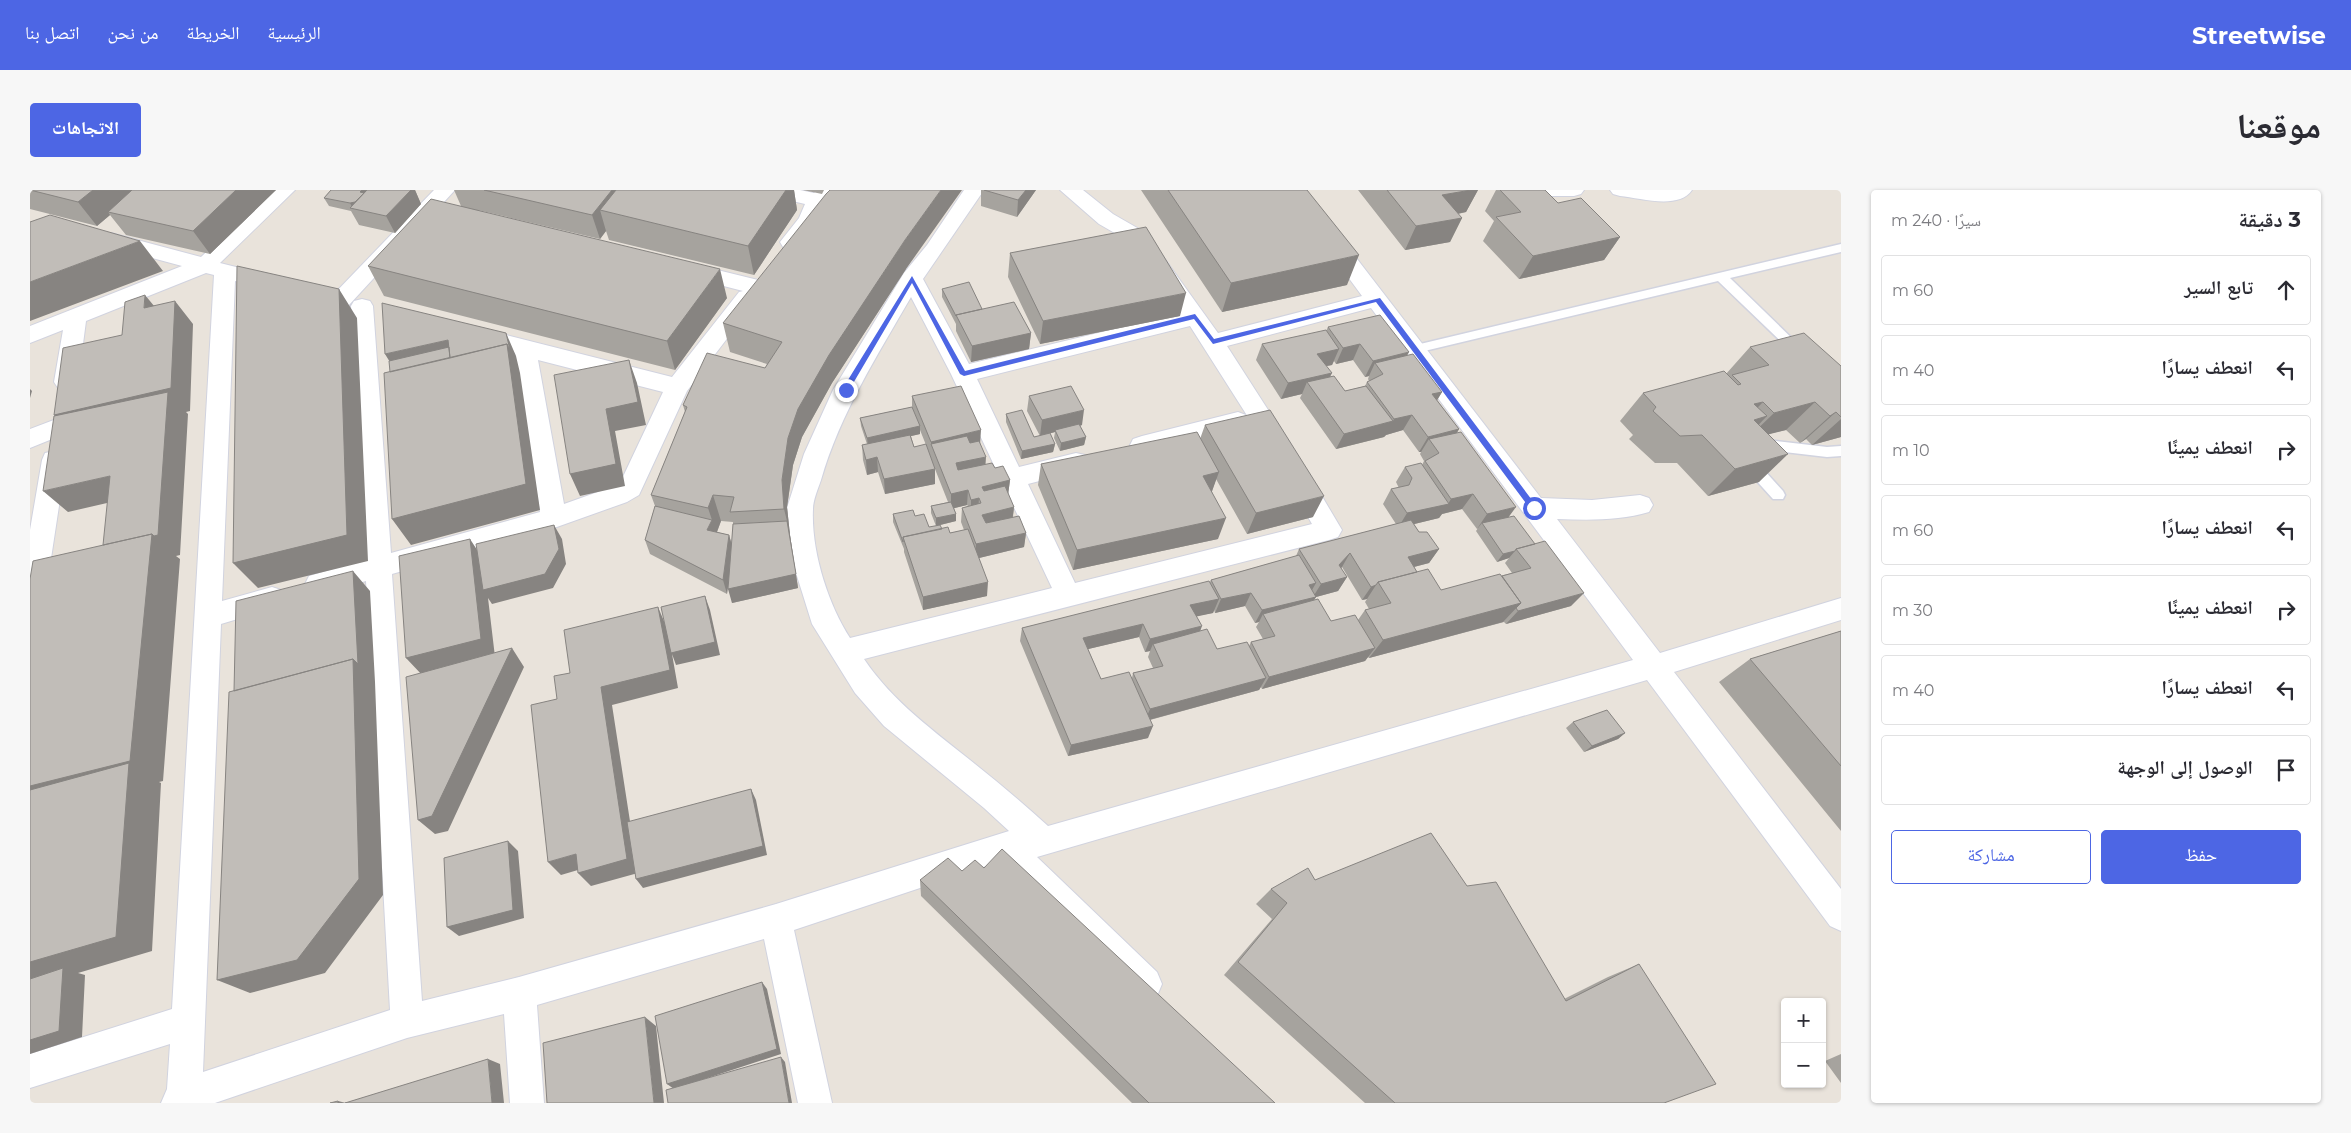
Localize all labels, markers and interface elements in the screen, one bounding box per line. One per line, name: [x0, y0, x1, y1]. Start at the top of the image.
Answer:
text: Streetwise: [2192, 21, 2326, 50]
text: اتصل بنا: [25, 22, 80, 44]
text: من نحن: [108, 22, 159, 44]
text: الخريطة: [187, 22, 240, 44]
text: الرئيسية: [268, 22, 321, 44]
button: الاتجاهات: [30, 103, 141, 157]
text: موقعنا: [2236, 104, 2321, 147]
text: 3 دقيقة: [2239, 207, 2301, 232]
text: سيرًا · 240 m: [1891, 211, 1981, 230]
text: تابع السير: [2184, 276, 2253, 299]
icon: ahead: [2272, 276, 2300, 304]
text: 60 m: [1892, 281, 1934, 300]
text: انعطف يسارًا: [2161, 356, 2253, 379]
icon: left: [2272, 356, 2300, 384]
text: 40 m: [1892, 361, 1934, 380]
route end: [835, 379, 858, 402]
text: انعطف يمينًا: [2167, 436, 2253, 459]
icon: right: [2272, 436, 2300, 464]
text: 10 m: [1892, 441, 1930, 460]
route start: [1523, 497, 1546, 520]
text: انعطف يسارًا: [2161, 516, 2253, 539]
icon: left: [2272, 516, 2300, 544]
text: 60 m: [1892, 521, 1934, 540]
text: انعطف يمينًا: [2167, 596, 2253, 619]
icon: right: [2272, 596, 2300, 624]
text: 30 m: [1892, 601, 1933, 620]
text: انعطف يسارًا: [2161, 676, 2253, 699]
icon: left: [2272, 676, 2300, 704]
text: 40 m: [1892, 681, 1934, 700]
text: الوصول إلى الوجهة: [2117, 756, 2253, 779]
icon: arrive: [2272, 756, 2300, 784]
button: مشاركة: [1891, 830, 2091, 884]
button: حفظ: [2101, 830, 2301, 884]
map controls: [1781, 998, 1826, 1088]
button: +: [1781, 998, 1826, 1043]
button: −: [1781, 1043, 1826, 1088]

